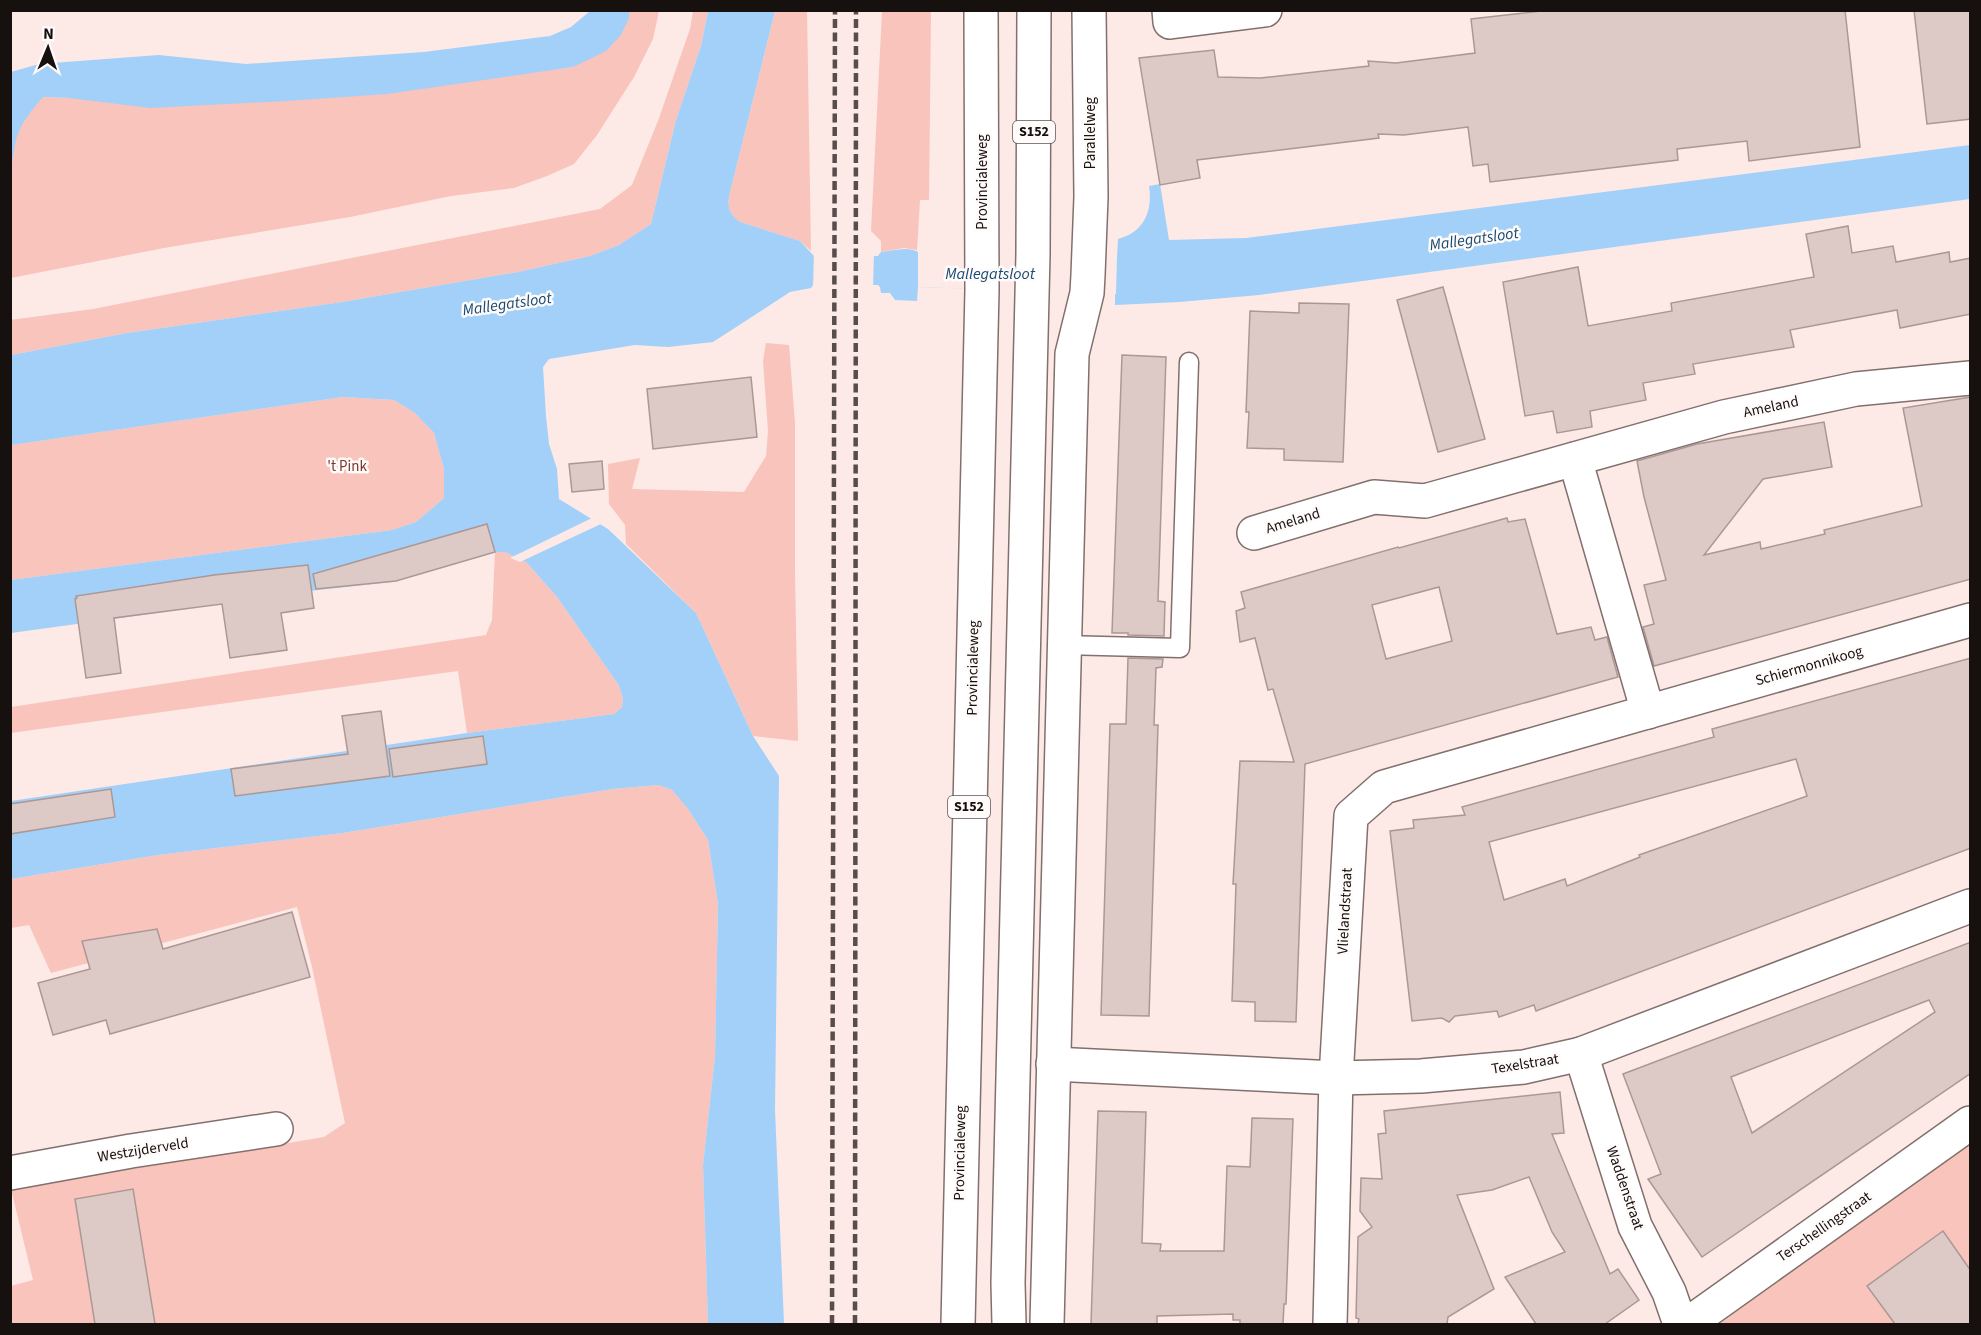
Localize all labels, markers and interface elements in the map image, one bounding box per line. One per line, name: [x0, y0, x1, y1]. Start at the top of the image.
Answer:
north arrow: [18, 18, 78, 78]
text: N: [43, 23, 54, 45]
street label: Parallelweg: [1080, 96, 1101, 169]
road number: S152: [1013, 121, 1055, 143]
street label: Provincialeweg: [972, 134, 993, 230]
water label: Mallegatsloot: [1428, 222, 1521, 256]
water label: Mallegatsloot: [945, 263, 1036, 285]
water label: Mallegatsloot: [461, 287, 554, 321]
street label: Ameland: [1741, 391, 1801, 423]
park label: 't Pink: [327, 456, 367, 477]
street label: Ameland: [1263, 503, 1323, 539]
street label: Provincialeweg: [962, 620, 984, 716]
street label: Schiermonnikoog: [1753, 640, 1866, 691]
road number: S152: [948, 796, 990, 818]
street label: Vlielandstraat: [1332, 867, 1358, 955]
street label: Texelstraat: [1490, 1048, 1560, 1080]
street label: Provincialeweg: [949, 1105, 971, 1201]
street label: Westzijderveld: [96, 1132, 190, 1168]
street label: Waddenstraat: [1601, 1143, 1649, 1233]
street label: Terschellingstraat: [1772, 1186, 1876, 1268]

